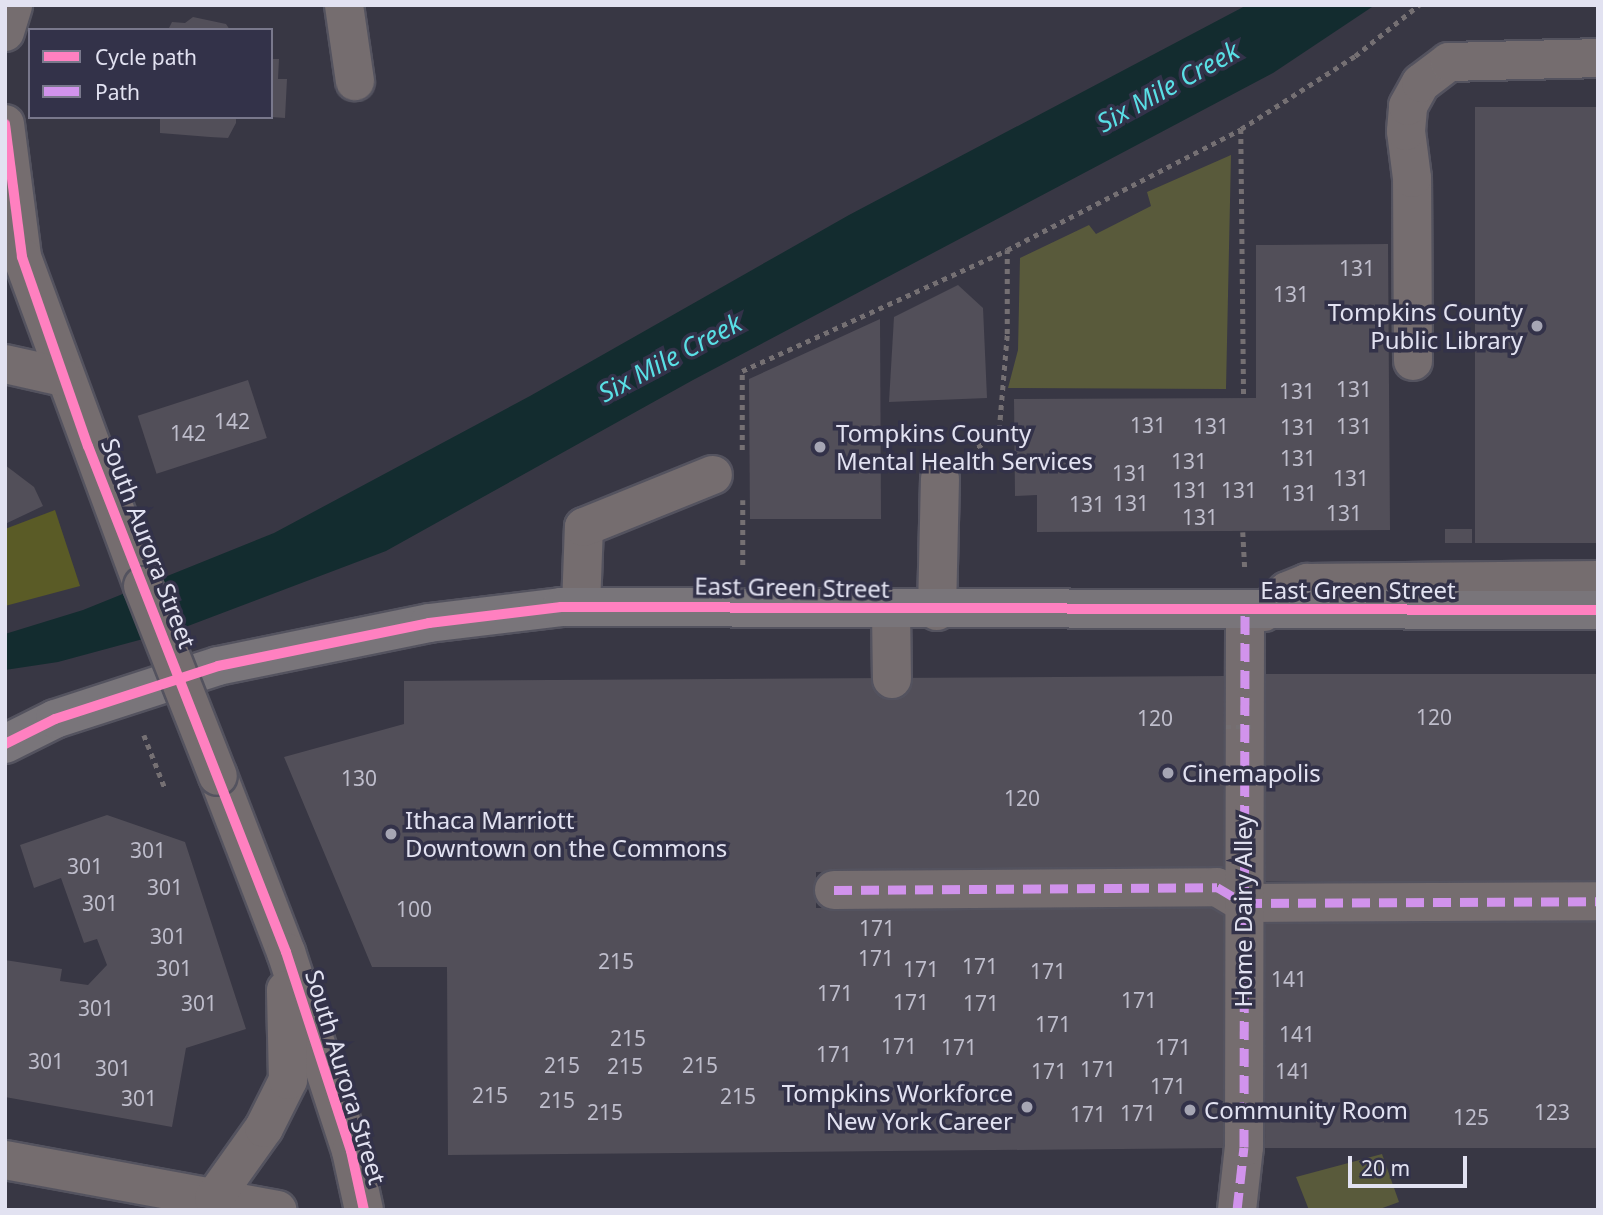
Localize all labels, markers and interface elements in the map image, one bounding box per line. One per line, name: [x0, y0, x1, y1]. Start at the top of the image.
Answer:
legend: [28, 28, 273, 119]
water label: Six Mile Creek: [1091, 35, 1245, 139]
text: Cycle path: [95, 43, 197, 71]
text: Path: [95, 78, 140, 106]
house number: 131: [1339, 255, 1375, 281]
house number: 131: [1273, 281, 1309, 307]
place label: Tompkins County Public Library: [1328, 298, 1523, 354]
water label: Six Mile Creek: [593, 307, 747, 409]
marker: Tompkins County Public Library: [1529, 318, 1545, 334]
house number: 131: [1336, 376, 1372, 402]
house number: 131: [1279, 378, 1315, 404]
house number: 142: [214, 408, 250, 434]
house number: 131: [1130, 412, 1166, 438]
house number: 131: [1193, 413, 1229, 439]
house number: 131: [1336, 413, 1372, 439]
house number: 131: [1280, 414, 1316, 440]
place label: Tompkins County Mental Health Services: [836, 419, 1093, 475]
house number: 142: [170, 420, 206, 446]
street label: South Aurora Street: [96, 434, 202, 652]
marker: Tompkins County Mental Health Services: [810, 437, 830, 457]
house number: 131: [1280, 445, 1316, 471]
house number: 131: [1171, 448, 1207, 474]
house number: 131: [1112, 460, 1148, 486]
house number: 131: [1333, 465, 1369, 491]
house number: 131: [1172, 477, 1208, 503]
house number: 131: [1221, 477, 1257, 503]
house number: 131: [1281, 480, 1317, 506]
house number: 131: [1113, 490, 1149, 516]
house number: 131: [1069, 491, 1105, 517]
house number: 131: [1326, 500, 1362, 526]
house number: 131: [1182, 504, 1218, 530]
street label: East Green Street: [694, 571, 890, 603]
street label: East Green Street: [1260, 576, 1456, 604]
house number: 120: [1416, 704, 1452, 730]
house number: 120: [1137, 705, 1173, 731]
place label: Cinemapolis: [1182, 759, 1321, 787]
house number: 130: [341, 765, 377, 791]
marker: Cinemapolis: [1160, 765, 1176, 781]
house number: 120: [1004, 785, 1040, 811]
place label: Ithaca Marriott Downtown on the Commons: [405, 806, 727, 862]
street label: Home Dairy Alley: [1229, 814, 1257, 1008]
marker: Ithaca Marriott Downtown on the Commons: [383, 826, 399, 842]
house number: 301: [130, 837, 166, 863]
house number: 301: [67, 853, 103, 879]
house number: 301: [147, 874, 183, 900]
house number: 301: [82, 890, 118, 916]
house number: 100: [396, 896, 432, 922]
house number: 171: [859, 915, 895, 941]
house number: 301: [150, 923, 186, 949]
house number: 171: [858, 945, 894, 971]
house number: 215: [598, 948, 634, 974]
house number: 171: [962, 953, 998, 979]
house number: 301: [156, 955, 192, 981]
house number: 171: [903, 956, 939, 982]
house number: 171: [1030, 958, 1066, 984]
street label: South Aurora Street: [300, 966, 392, 1188]
house number: 141: [1271, 966, 1307, 992]
house number: 171: [817, 980, 853, 1006]
house number: 171: [1121, 987, 1157, 1013]
house number: 171: [893, 989, 929, 1015]
house number: 301: [181, 990, 217, 1016]
house number: 171: [963, 990, 999, 1016]
house number: 301: [78, 995, 114, 1021]
house number: 171: [1035, 1011, 1071, 1037]
house number: 141: [1279, 1021, 1315, 1047]
house number: 215: [610, 1025, 646, 1051]
house number: 171: [881, 1033, 917, 1059]
house number: 171: [941, 1034, 977, 1060]
house number: 171: [1155, 1034, 1191, 1060]
house number: 171: [816, 1041, 852, 1067]
house number: 301: [28, 1048, 64, 1074]
house number: 215: [544, 1052, 580, 1078]
house number: 215: [682, 1052, 718, 1078]
house number: 215: [607, 1053, 643, 1079]
house number: 301: [95, 1055, 131, 1081]
house number: 171: [1080, 1056, 1116, 1082]
house number: 171: [1031, 1058, 1067, 1084]
house number: 141: [1275, 1058, 1311, 1084]
house number: 171: [1150, 1073, 1186, 1099]
place label: Tompkins Workforce New York Career: [782, 1079, 1013, 1135]
house number: 215: [472, 1082, 508, 1108]
house number: 215: [720, 1083, 756, 1109]
house number: 301: [121, 1085, 157, 1111]
house number: 215: [539, 1087, 575, 1113]
place label: Community Room: [1204, 1096, 1408, 1124]
house number: 215: [587, 1099, 623, 1125]
marker: Tompkins Workforce New York Career: [1019, 1099, 1035, 1115]
house number: 123: [1534, 1099, 1570, 1125]
house number: 171: [1120, 1100, 1156, 1126]
house number: 171: [1070, 1101, 1106, 1127]
marker: Community Room: [1182, 1102, 1198, 1118]
house number: 125: [1453, 1104, 1489, 1130]
scale bar: [1351, 1142, 1470, 1186]
text: 20 m: [1361, 1154, 1410, 1182]

